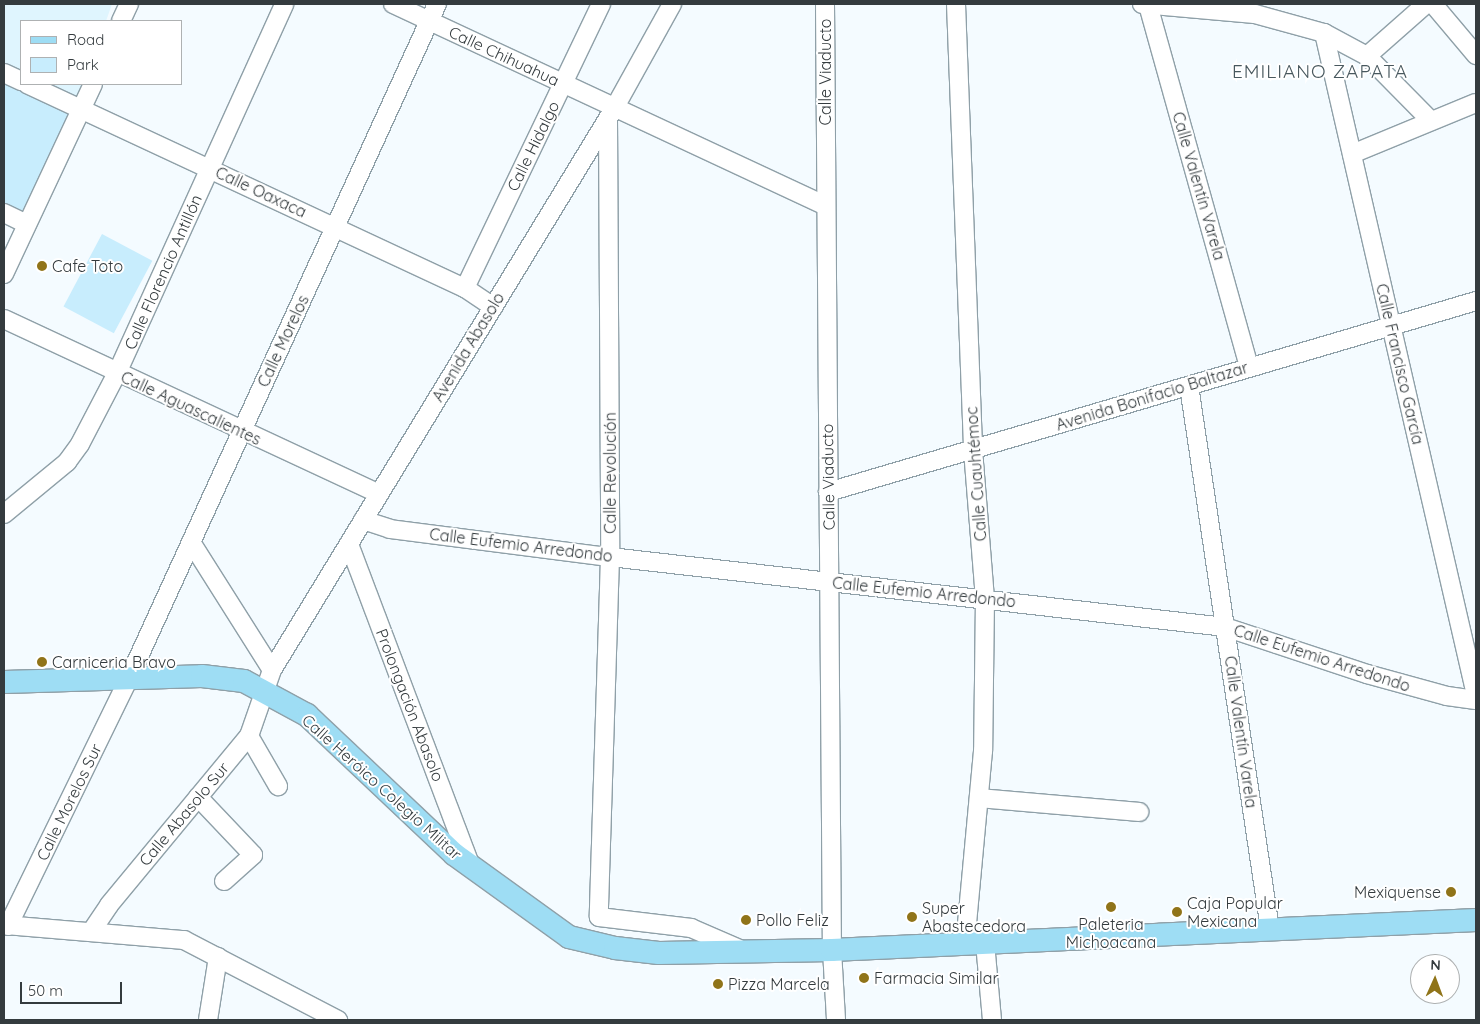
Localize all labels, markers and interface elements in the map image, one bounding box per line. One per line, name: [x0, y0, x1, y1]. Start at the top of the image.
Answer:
street label: Calle Viaducto: [815, 19, 835, 125]
legend: [20, 20, 182, 85]
street label: Calle Chihuahua: [446, 22, 562, 90]
text: Road: [67, 30, 104, 49]
text: Park: [67, 55, 99, 74]
district label: EMILIANO ZAPATA: [1230, 61, 1410, 83]
street label: Calle Hidalgo: [503, 98, 563, 194]
street label: Calle Valentín Varela: [1169, 110, 1229, 262]
street label: Calle Oaxaca: [212, 163, 310, 221]
street label: Calle Florencio Antillón: [120, 192, 206, 352]
place label: Cafe Toto: [52, 256, 123, 276]
marker: Cafe Toto: [36, 260, 48, 272]
street label: Calle Francisco García: [1372, 282, 1428, 446]
street label: Avenida Abasolo: [428, 289, 508, 405]
street label: Calle Morelos: [253, 292, 313, 390]
street label: Avenida Bonifacio Baltazar: [1054, 358, 1250, 434]
street label: Calle Aguascalientes: [118, 367, 264, 449]
street label: Calle Cuauhtémoc: [962, 406, 990, 542]
street label: Calle Revolución: [600, 412, 620, 534]
street label: Calle Viaducto: [817, 423, 839, 531]
street label: Calle Eufemio Arredondo: [428, 524, 614, 566]
street label: Calle Eufemio Arredondo: [831, 573, 1017, 611]
street label: Calle Eufemio Arredondo: [1231, 620, 1413, 696]
street label: Prolongación Abasolo: [372, 626, 448, 784]
place label: Carniceria Bravo: [52, 652, 176, 672]
street label: Calle Valentín Varela: [1221, 655, 1261, 809]
marker: Carniceria Bravo: [36, 656, 48, 668]
street label: Calle Heróico Colegio Militar: [298, 710, 466, 864]
street label: Calle Morelos Sur: [32, 740, 106, 864]
street label: Calle Abasolo Sur: [135, 758, 233, 870]
place label: Mexiquense: [1354, 882, 1441, 902]
marker: Mexiquense: [1445, 886, 1457, 898]
place label: Caja Popular Mexicana: [1187, 893, 1283, 931]
place label: Super Abastecedora: [922, 898, 1026, 936]
marker: Paleteria Michoacana: [1105, 901, 1117, 913]
marker: Caja Popular Mexicana: [1171, 906, 1183, 918]
place label: Pollo Feliz: [756, 910, 829, 930]
marker: Super Abastecedora: [906, 911, 918, 923]
marker: Pollo Feliz: [740, 914, 752, 926]
place label: Paleteria Michoacana: [1066, 914, 1156, 952]
north arrow: [1410, 954, 1460, 1004]
text: N: [1430, 956, 1441, 974]
place label: Farmacia Similar: [874, 968, 999, 988]
scale bar: [22, 972, 125, 1004]
marker: Farmacia Similar: [858, 972, 870, 984]
place label: Pizza Marcela: [728, 974, 830, 994]
marker: Pizza Marcela: [712, 978, 724, 990]
text: 50 m: [28, 981, 63, 1000]

